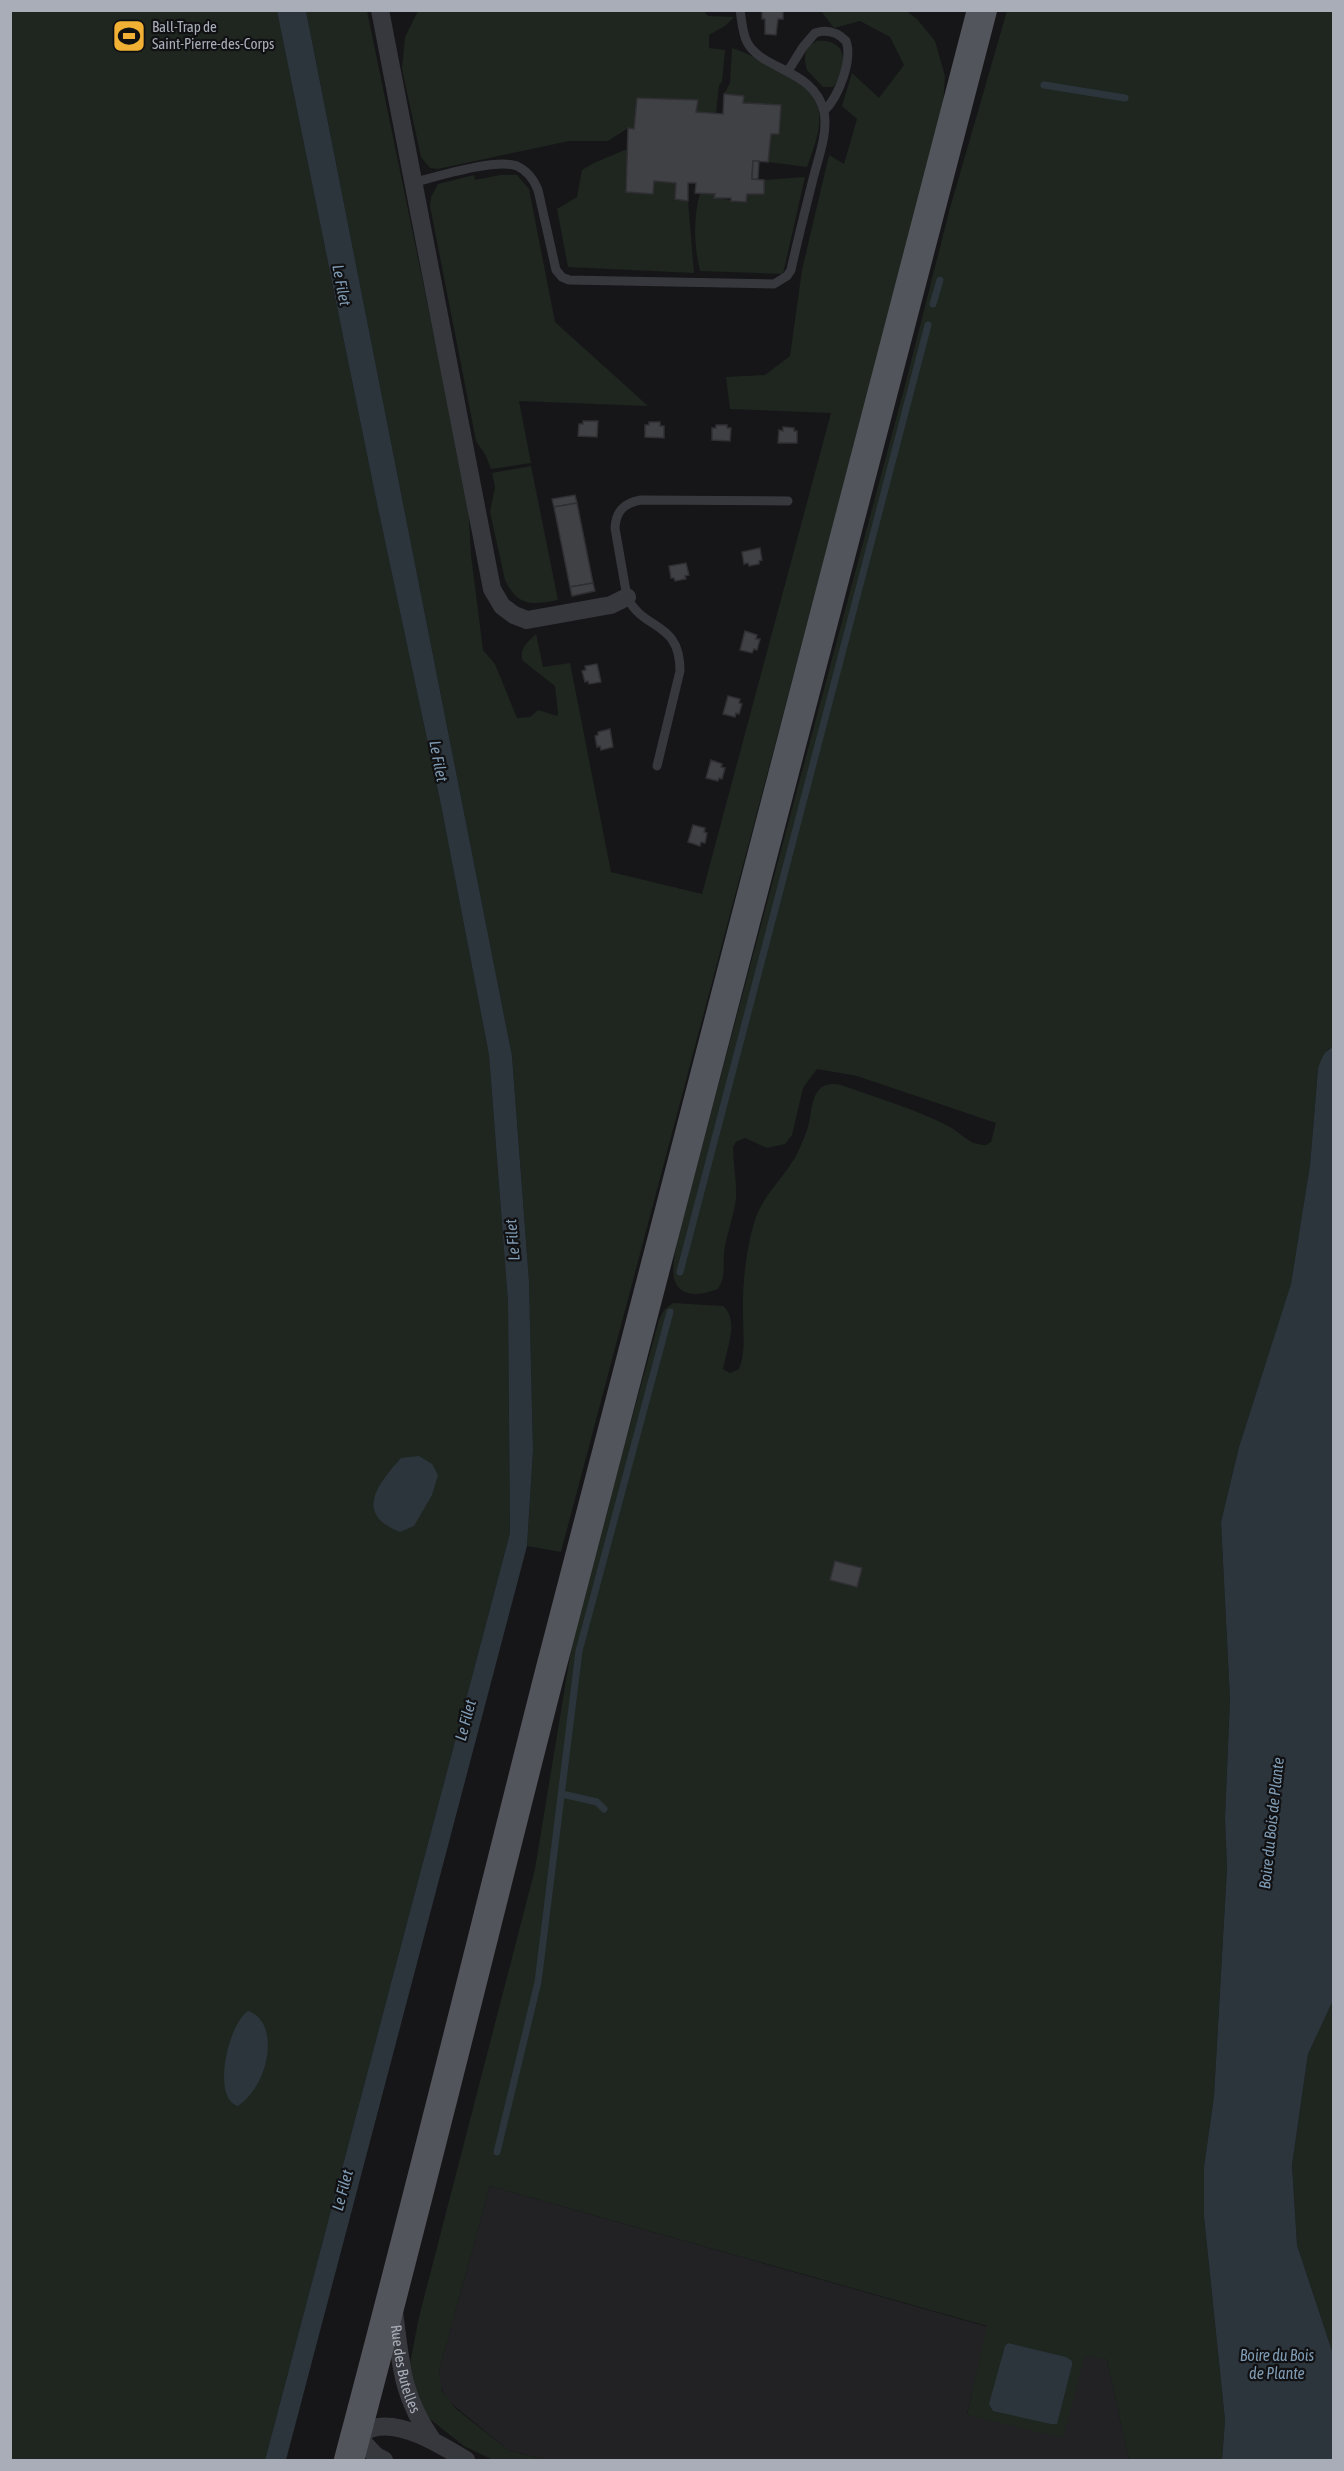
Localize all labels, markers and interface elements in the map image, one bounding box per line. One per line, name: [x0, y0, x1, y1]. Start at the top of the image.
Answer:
sports icon: Ball-Trap de Saint-Pierre-des-Corps: [111, 18, 147, 54]
place label: Ball-Trap de Saint-Pierre-des-Corps: [152, 18, 274, 52]
water label: Le Filet: [329, 263, 355, 308]
water label: Le Filet: [426, 739, 452, 784]
water label: Le Filet: [501, 1218, 523, 1262]
water label: Le Filet: [451, 1697, 479, 1742]
water label: Boire du Bois de Plante: [1255, 1756, 1287, 1890]
water label: Le Filet: [328, 2167, 356, 2212]
street label: Rue des Butelles: [388, 2324, 424, 2415]
water label: Boire du Bois de Plante: [1240, 2346, 1315, 2382]

